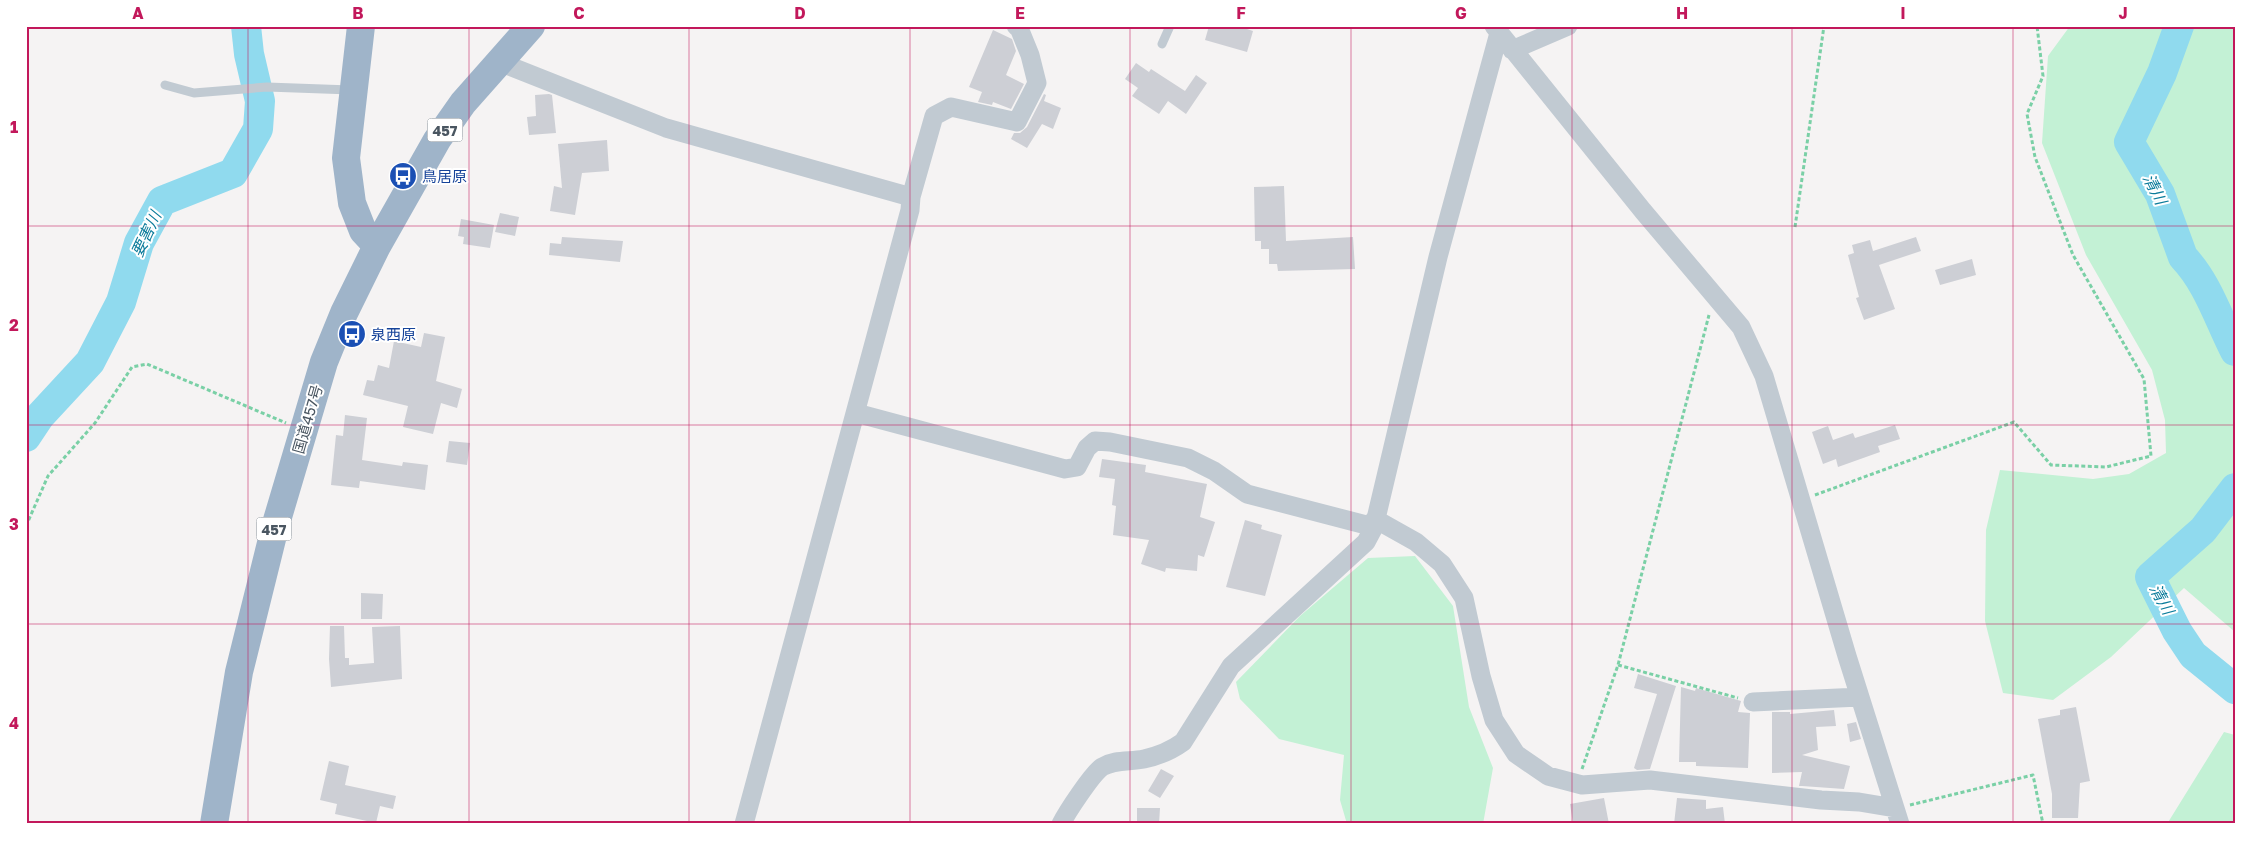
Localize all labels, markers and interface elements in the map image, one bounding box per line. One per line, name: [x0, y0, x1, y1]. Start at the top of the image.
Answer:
text: A: [132, 3, 144, 23]
text: B: [352, 3, 364, 23]
text: C: [573, 3, 585, 23]
text: D: [794, 3, 806, 23]
text: E: [1015, 3, 1025, 23]
text: F: [1236, 3, 1246, 23]
text: G: [1455, 3, 1467, 23]
text: H: [1676, 3, 1688, 23]
text: I: [1900, 3, 1906, 23]
text: J: [2118, 3, 2128, 23]
text: 1: [10, 117, 18, 137]
road number: 457: [428, 118, 462, 142]
bus stop icon: 鳥居原: [388, 161, 418, 191]
place label: 鳥居原: [422, 167, 467, 185]
water label: 清川: [2139, 170, 2172, 210]
water label: 要害川: [127, 206, 166, 260]
text: 2: [9, 315, 19, 335]
bus stop icon: 泉西原: [337, 319, 367, 349]
place label: 泉西原: [371, 325, 416, 343]
street label: 国道457号: [289, 382, 325, 456]
text: 3: [9, 514, 19, 534]
road number: 457: [256, 518, 292, 540]
water label: 清川: [2145, 580, 2179, 620]
text: 4: [9, 713, 19, 733]

